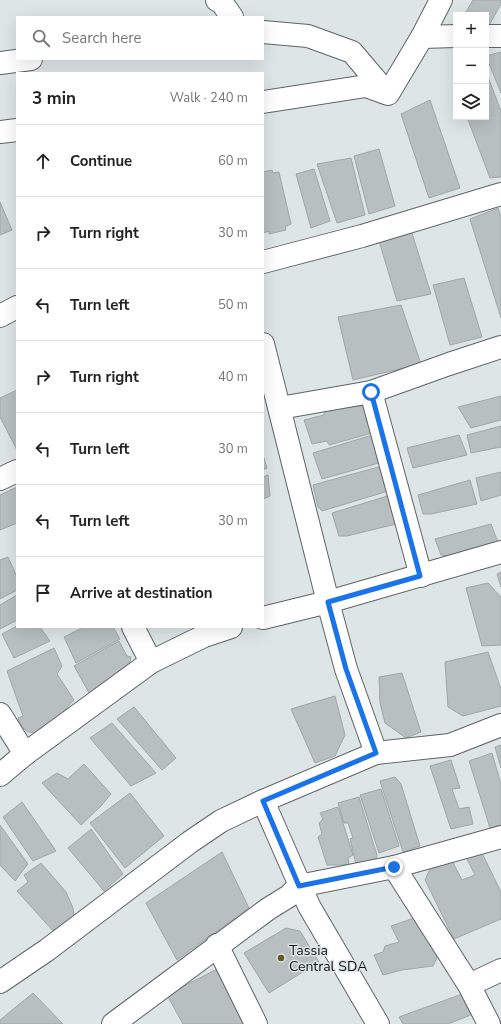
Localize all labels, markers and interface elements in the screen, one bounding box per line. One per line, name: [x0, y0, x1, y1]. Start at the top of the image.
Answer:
map controls: [453, 12, 489, 120]
button: +: [453, 12, 489, 48]
search box: [16, 16, 264, 60]
icon: search: [30, 27, 52, 49]
text: Search here: [62, 28, 142, 48]
button: −: [453, 48, 489, 84]
button: layers: [453, 84, 489, 120]
text: 3 min: [32, 87, 76, 110]
text: Walk · 240 m: [170, 89, 248, 107]
icon: ahead: [32, 150, 54, 172]
text: Continue: [70, 151, 132, 171]
text: 60 m: [218, 152, 248, 170]
icon: right: [32, 222, 54, 244]
text: Turn right: [70, 223, 139, 243]
text: 30 m: [218, 224, 248, 242]
icon: left: [32, 294, 54, 316]
text: Turn left: [70, 295, 129, 315]
text: 50 m: [218, 296, 248, 314]
icon: right: [32, 366, 54, 388]
text: Turn right: [70, 367, 139, 387]
text: 40 m: [218, 368, 248, 386]
route start: [362, 383, 380, 401]
icon: left: [32, 438, 54, 460]
text: Turn left: [70, 439, 129, 459]
text: 30 m: [218, 440, 248, 458]
icon: left: [32, 510, 54, 532]
text: Turn left: [70, 511, 129, 531]
text: 30 m: [218, 512, 248, 530]
icon: arrive: [32, 582, 54, 604]
text: Arrive at destination: [70, 583, 213, 603]
route end: [385, 858, 403, 876]
place label: Tassia Central SDA: [289, 941, 367, 976]
marker: Tassia Central SDA: [276, 953, 286, 963]

